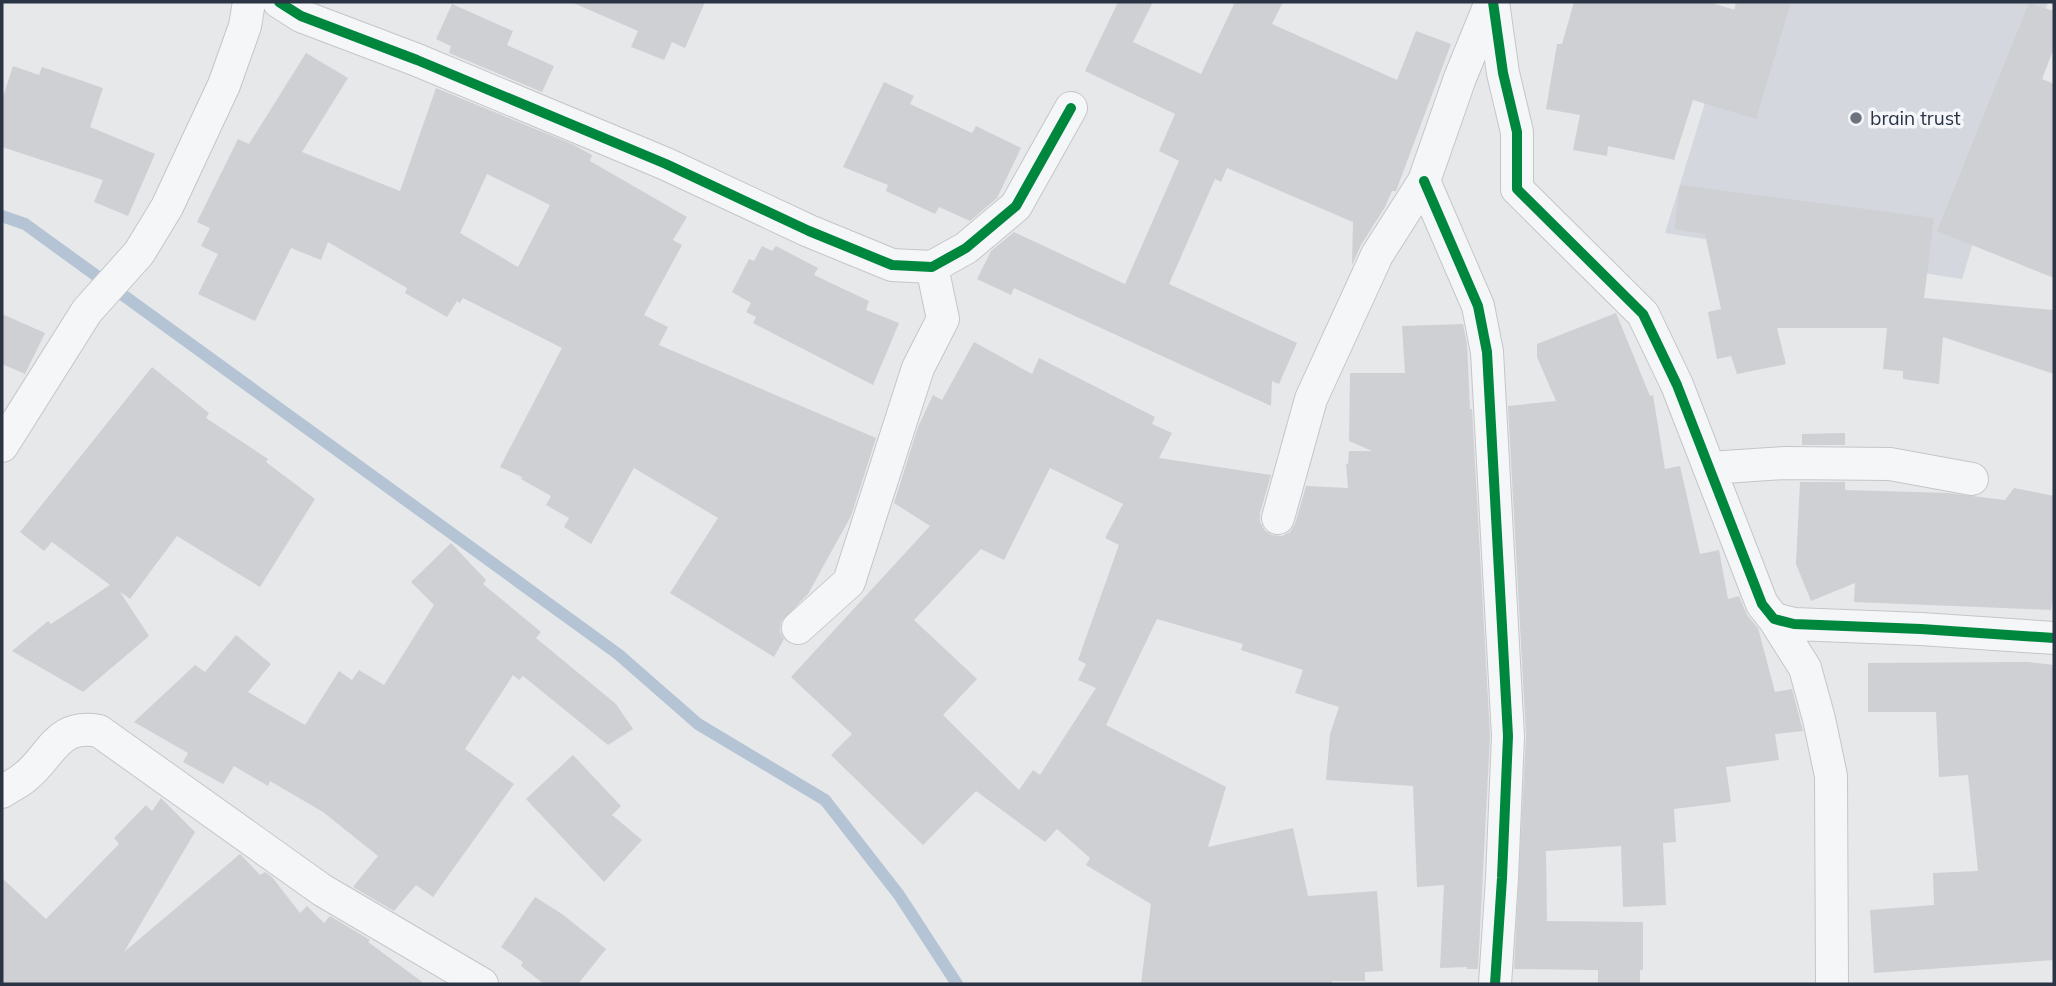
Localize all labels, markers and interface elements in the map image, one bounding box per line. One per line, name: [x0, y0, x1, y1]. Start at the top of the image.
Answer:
place label: brain trust: [1870, 106, 1961, 130]
marker: brain trust: [1848, 110, 1864, 126]

